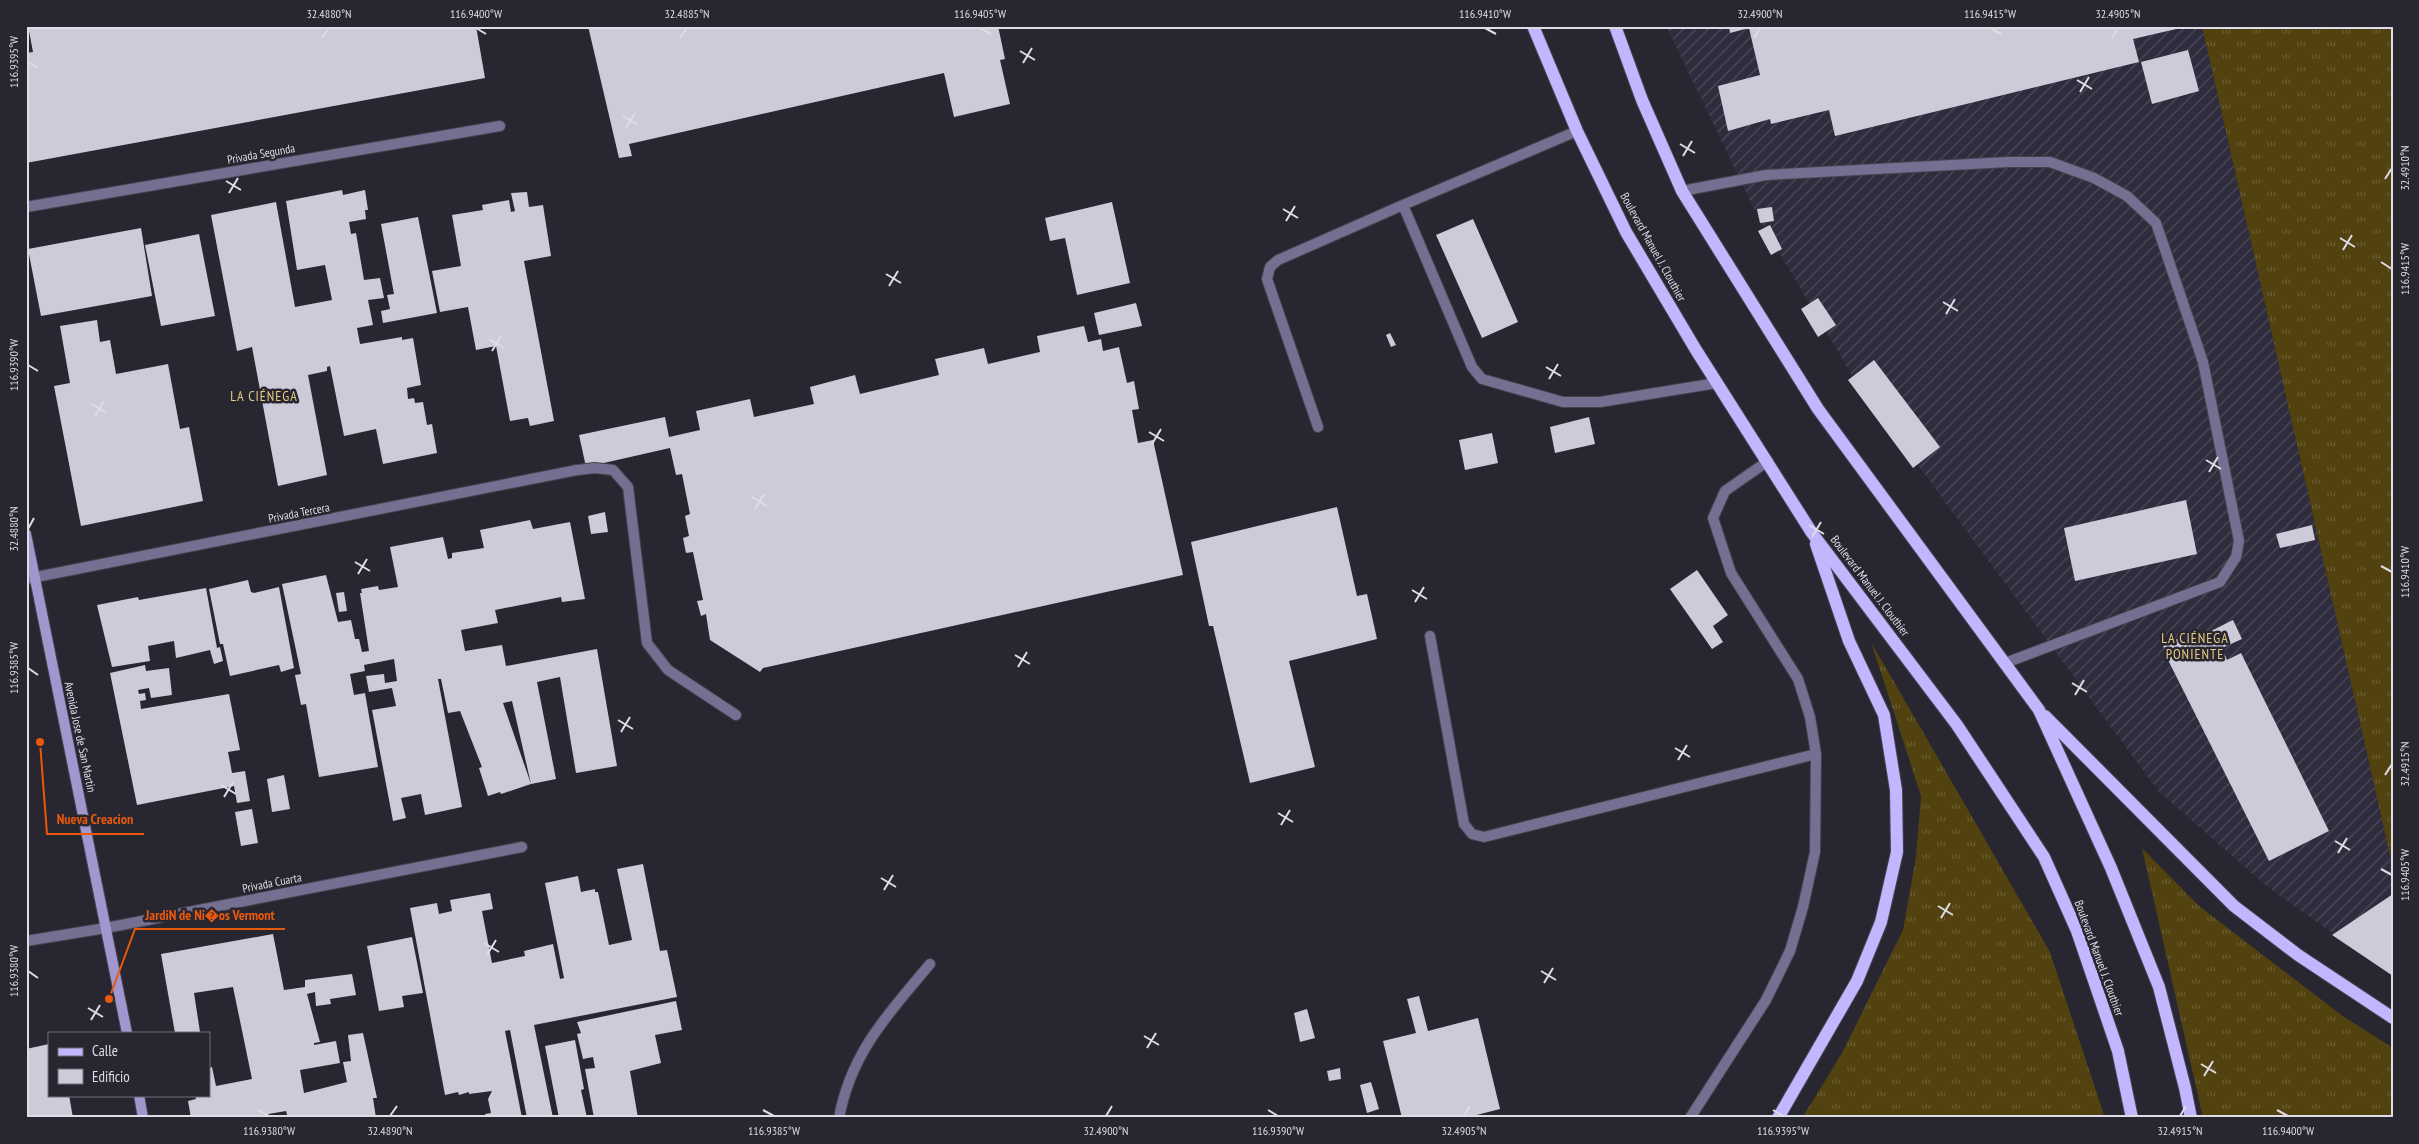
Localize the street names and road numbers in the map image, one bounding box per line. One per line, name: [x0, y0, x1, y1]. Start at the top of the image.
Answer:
street label: Privada Segunda: [226, 140, 296, 167]
street label: Boulevard Manuel J. Clouthier: [1617, 190, 1690, 304]
street label: Privada Tercera: [267, 499, 331, 526]
street label: Boulevard Manuel J. Clouthier: [1828, 532, 1914, 640]
street label: Avenida Jose de San Martin: [61, 680, 100, 794]
street label: Privada Cuarta: [241, 869, 303, 896]
street label: Boulevard Manuel J. Clouthier: [2072, 898, 2128, 1018]

